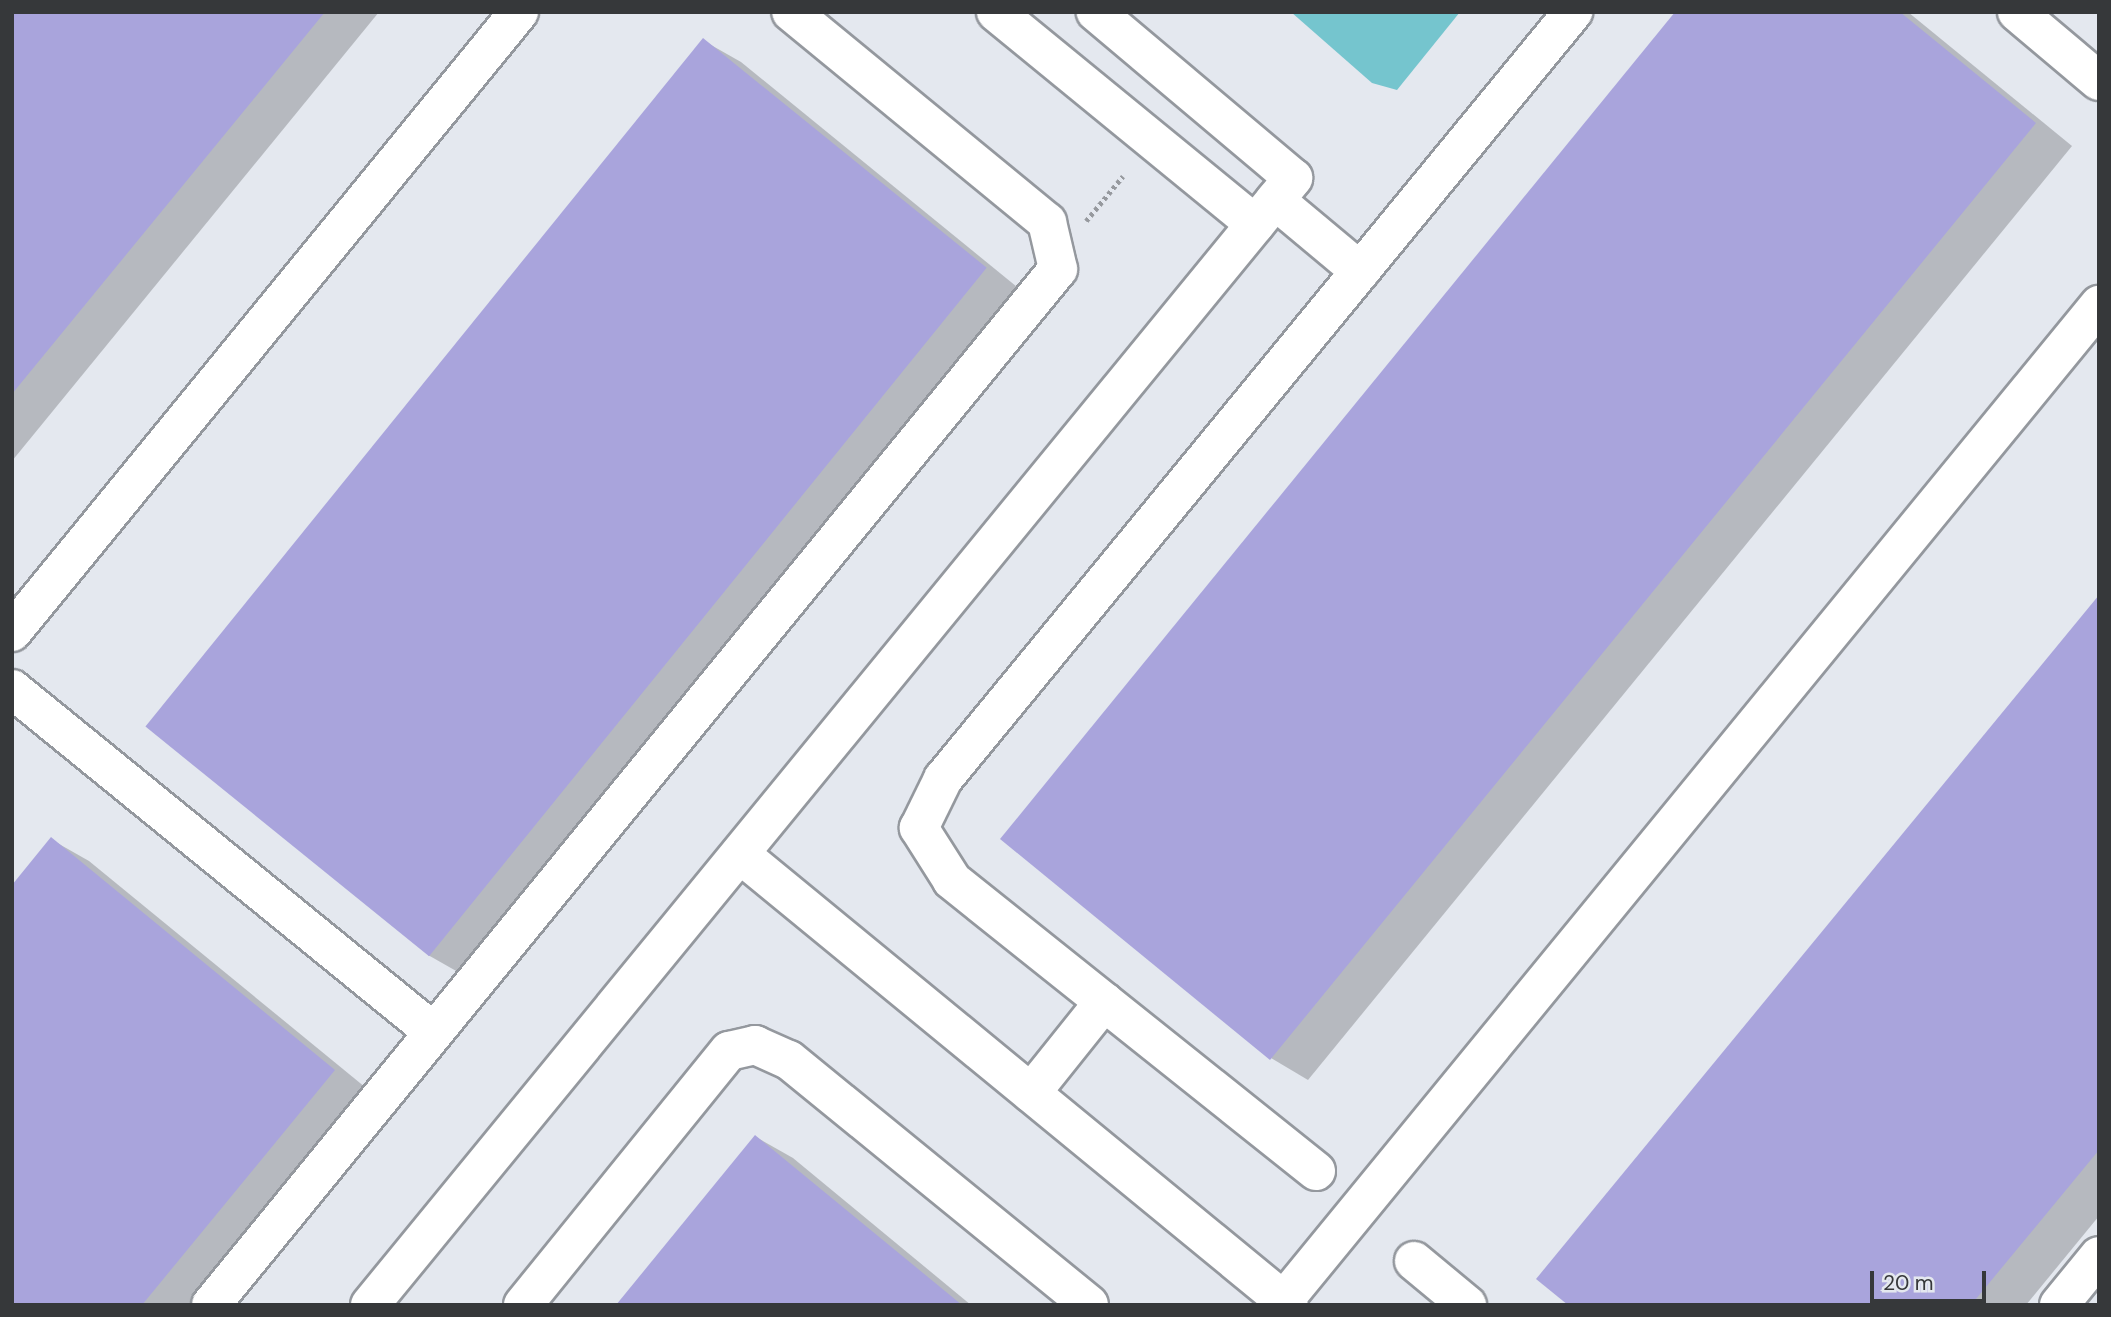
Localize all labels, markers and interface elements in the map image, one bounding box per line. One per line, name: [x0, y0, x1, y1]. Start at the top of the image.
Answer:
scale bar: [1873, 1258, 1988, 1302]
text: 20 m: [1883, 1269, 1934, 1297]

